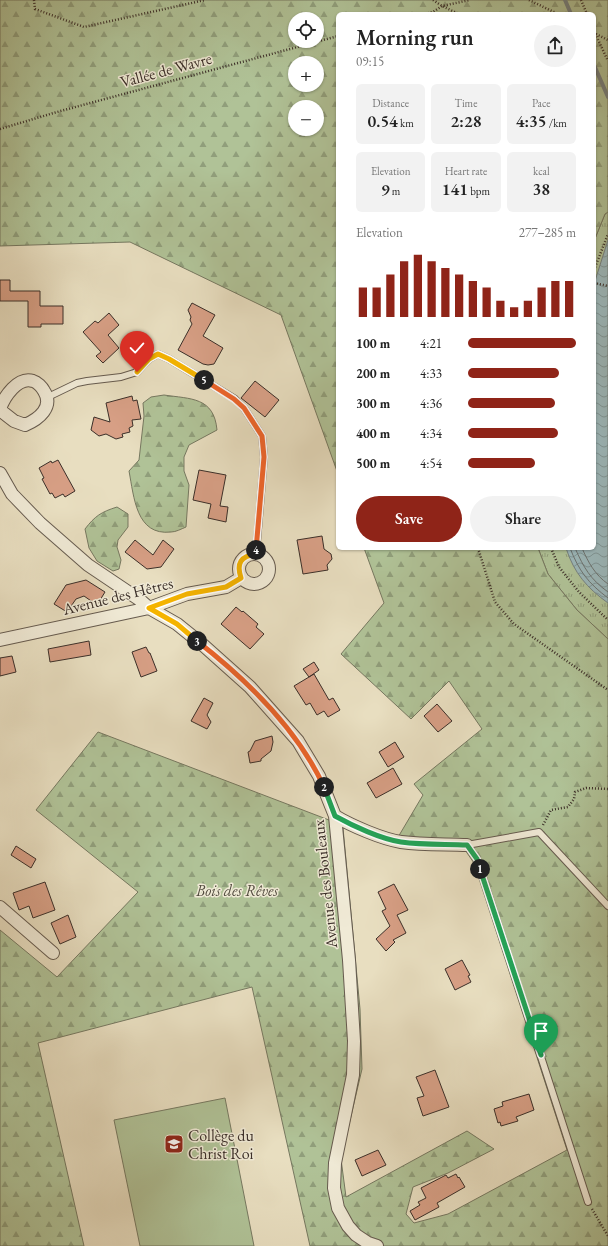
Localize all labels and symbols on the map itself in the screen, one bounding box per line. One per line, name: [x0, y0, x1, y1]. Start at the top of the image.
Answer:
street label: Vallée de Wavre: [118, 48, 214, 92]
pin: [120, 331, 154, 372]
pin: 5: [194, 370, 214, 390]
pin: 4: [246, 540, 266, 560]
street label: Avenue des Hêtres: [60, 572, 175, 620]
pin: 3: [187, 631, 207, 651]
pin: 2: [314, 777, 334, 797]
street label: Avenue des Bouleaux: [308, 818, 342, 950]
pin: 1: [470, 859, 490, 879]
park label: Bois des Rêves: [195, 880, 278, 901]
pin: [524, 1014, 558, 1055]
place label: Collège du Christ Roi: [188, 1125, 254, 1164]
school or university icon: Collège du Christ Roi: [163, 1133, 185, 1155]

